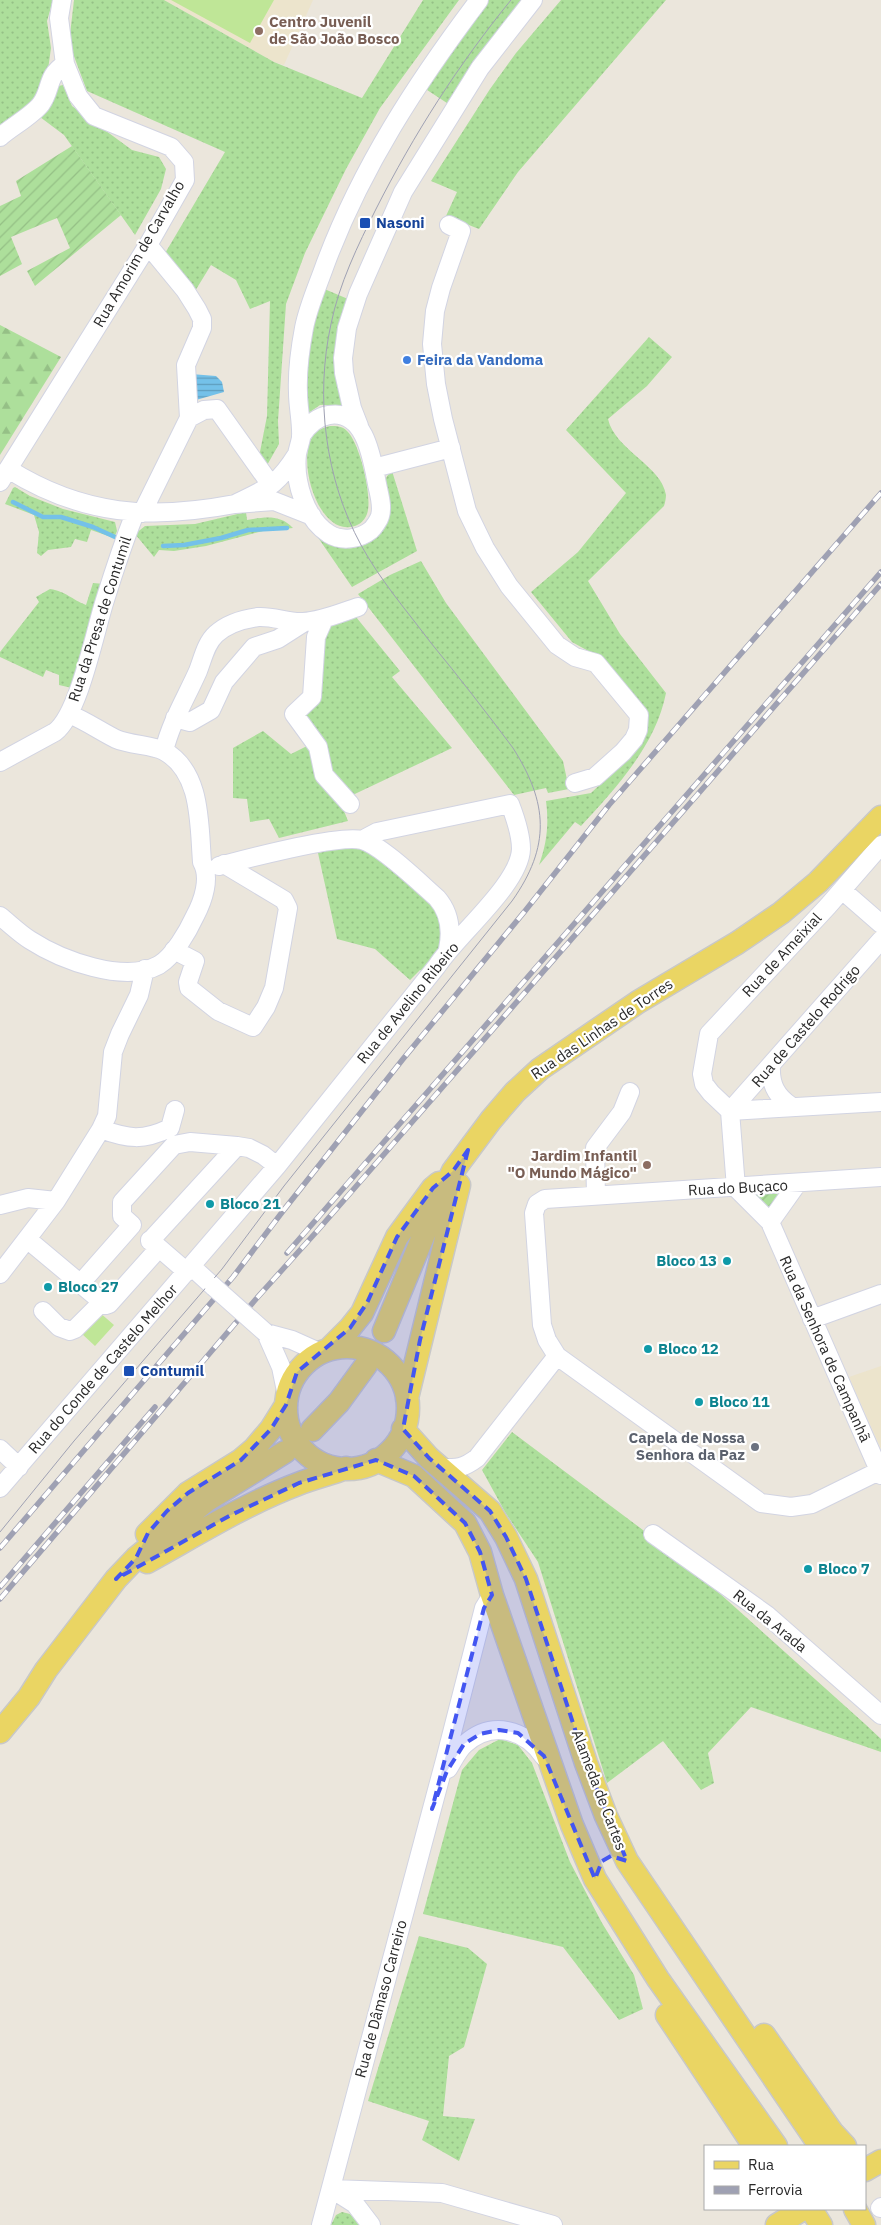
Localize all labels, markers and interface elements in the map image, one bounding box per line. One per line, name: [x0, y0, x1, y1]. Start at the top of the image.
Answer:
place label: Centro Juvenil de São João Bosco: [269, 12, 400, 48]
marker: Centro Juvenil de São João Bosco: [253, 25, 265, 37]
street label: Rua Amorim de Carvalho: [89, 177, 188, 331]
place label: Nasoni: [376, 213, 425, 232]
marker: Nasoni: [358, 216, 372, 230]
place label: Feira da Vandoma: [417, 350, 544, 369]
marker: Feira da Vandoma: [401, 354, 413, 366]
street label: Rua da Presa de Contumil: [64, 534, 135, 704]
street label: Rua de Ameixial: [738, 909, 826, 1001]
street label: Rua de Avelino Ribeiro: [353, 938, 463, 1067]
street label: Rua de Castelo Rodrigo: [747, 961, 864, 1091]
street label: Rua das Linhas de Torres: [527, 974, 676, 1083]
place label: Jardim Infantil "O Mundo Mágico": [508, 1146, 637, 1182]
marker: Jardim Infantil "O Mundo Mágico": [641, 1159, 653, 1171]
street label: Rua do Buçaco: [688, 1175, 788, 1200]
place label: Bloco 21: [220, 1194, 281, 1213]
marker: Bloco 21: [204, 1198, 216, 1210]
place label: Bloco 13: [656, 1251, 717, 1270]
street label: Rua da Senhora de Campanhã: [776, 1253, 875, 1445]
marker: Bloco 13: [721, 1255, 733, 1267]
place label: Bloco 27: [58, 1277, 119, 1296]
street label: Rua do Conde de Castelo Melhor: [24, 1280, 182, 1457]
marker: Bloco 27: [42, 1281, 54, 1293]
place label: Bloco 12: [658, 1339, 719, 1358]
marker: Bloco 12: [642, 1343, 654, 1355]
place label: Contumil: [140, 1361, 205, 1380]
marker: Contumil: [122, 1364, 136, 1378]
place label: Bloco 11: [709, 1392, 770, 1411]
marker: Bloco 11: [693, 1396, 705, 1408]
place label: Capela de Nossa Senhora da Paz: [629, 1428, 745, 1464]
marker: Capela de Nossa Senhora da Paz: [749, 1441, 761, 1453]
place label: Bloco 7: [818, 1559, 870, 1578]
marker: Bloco 7: [802, 1563, 814, 1575]
street label: Rua da Arada: [729, 1585, 811, 1656]
street label: Alameda de Cartes: [568, 1727, 631, 1853]
street label: Rua de Dâmaso Carreiro: [350, 1918, 411, 2080]
legend: [704, 2145, 866, 2210]
text: Rua: [748, 2155, 774, 2174]
text: Ferrovia: [748, 2180, 803, 2199]

